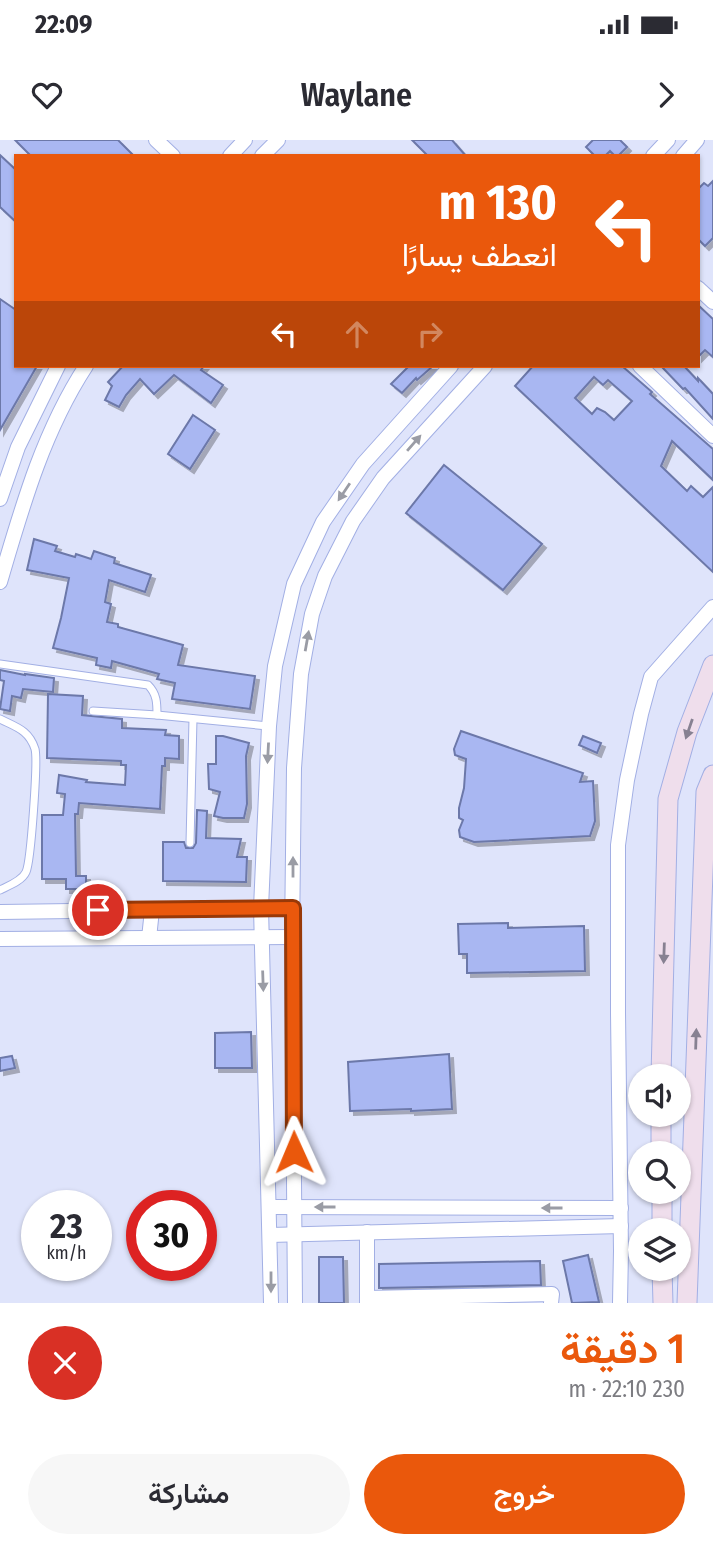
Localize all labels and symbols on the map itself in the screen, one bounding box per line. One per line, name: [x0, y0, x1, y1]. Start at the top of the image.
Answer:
one-way arrow: [406, 435, 421, 452]
one-way arrow: [337, 482, 350, 502]
one-way arrow: [302, 630, 313, 652]
one-way arrow: [683, 718, 694, 739]
one-way arrow: [262, 743, 273, 765]
one-way arrow: [287, 856, 299, 878]
pin: [68, 880, 128, 940]
one-way arrow: [659, 942, 670, 964]
one-way arrow: [257, 970, 269, 992]
one-way arrow: [691, 1028, 702, 1050]
position arrow: [257, 1115, 331, 1189]
speed limit sign: 30: [126, 1190, 217, 1281]
one-way arrow: [314, 1201, 336, 1213]
one-way arrow: [541, 1202, 563, 1214]
one-way arrow: [265, 1271, 277, 1293]

